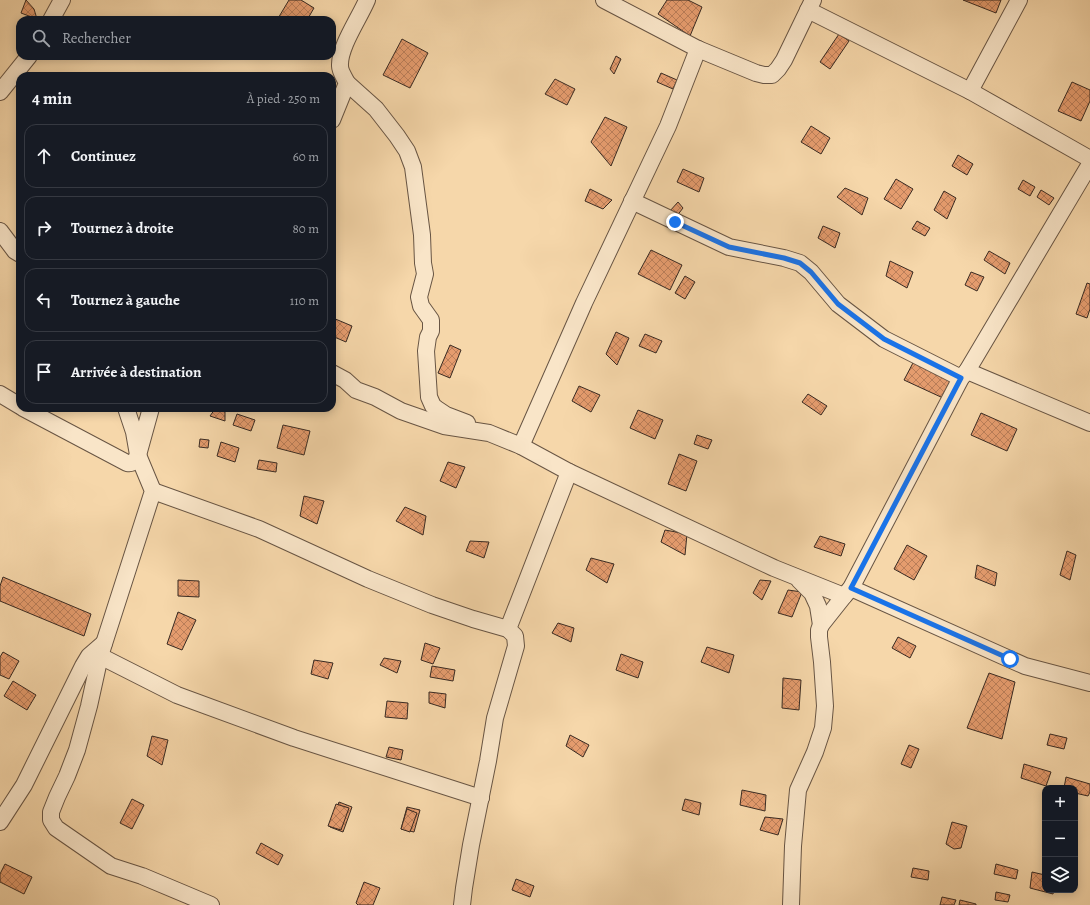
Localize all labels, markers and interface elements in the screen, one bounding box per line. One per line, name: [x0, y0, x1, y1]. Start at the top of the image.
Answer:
search box: [16, 16, 336, 60]
icon: search: [30, 27, 52, 49]
text: Rechercher: [62, 28, 131, 48]
text: 4 min: [32, 87, 72, 110]
text: À pied · 250 m: [247, 90, 320, 107]
icon: ahead: [33, 145, 55, 167]
text: Continuez: [71, 146, 136, 166]
text: 60 m: [293, 148, 319, 165]
route end: [666, 213, 684, 231]
icon: right: [33, 217, 55, 239]
text: Tournez à droite: [71, 218, 174, 238]
text: 80 m: [292, 220, 319, 237]
icon: left: [33, 289, 55, 311]
text: Tournez à gauche: [71, 290, 180, 310]
text: 110 m: [290, 292, 319, 309]
icon: arrive: [33, 361, 55, 383]
text: Arrivée à destination: [71, 362, 202, 382]
route start: [1001, 650, 1019, 668]
map controls: [1042, 785, 1078, 893]
button: +: [1042, 785, 1078, 821]
button: −: [1042, 821, 1078, 857]
button: layers: [1042, 857, 1078, 893]

